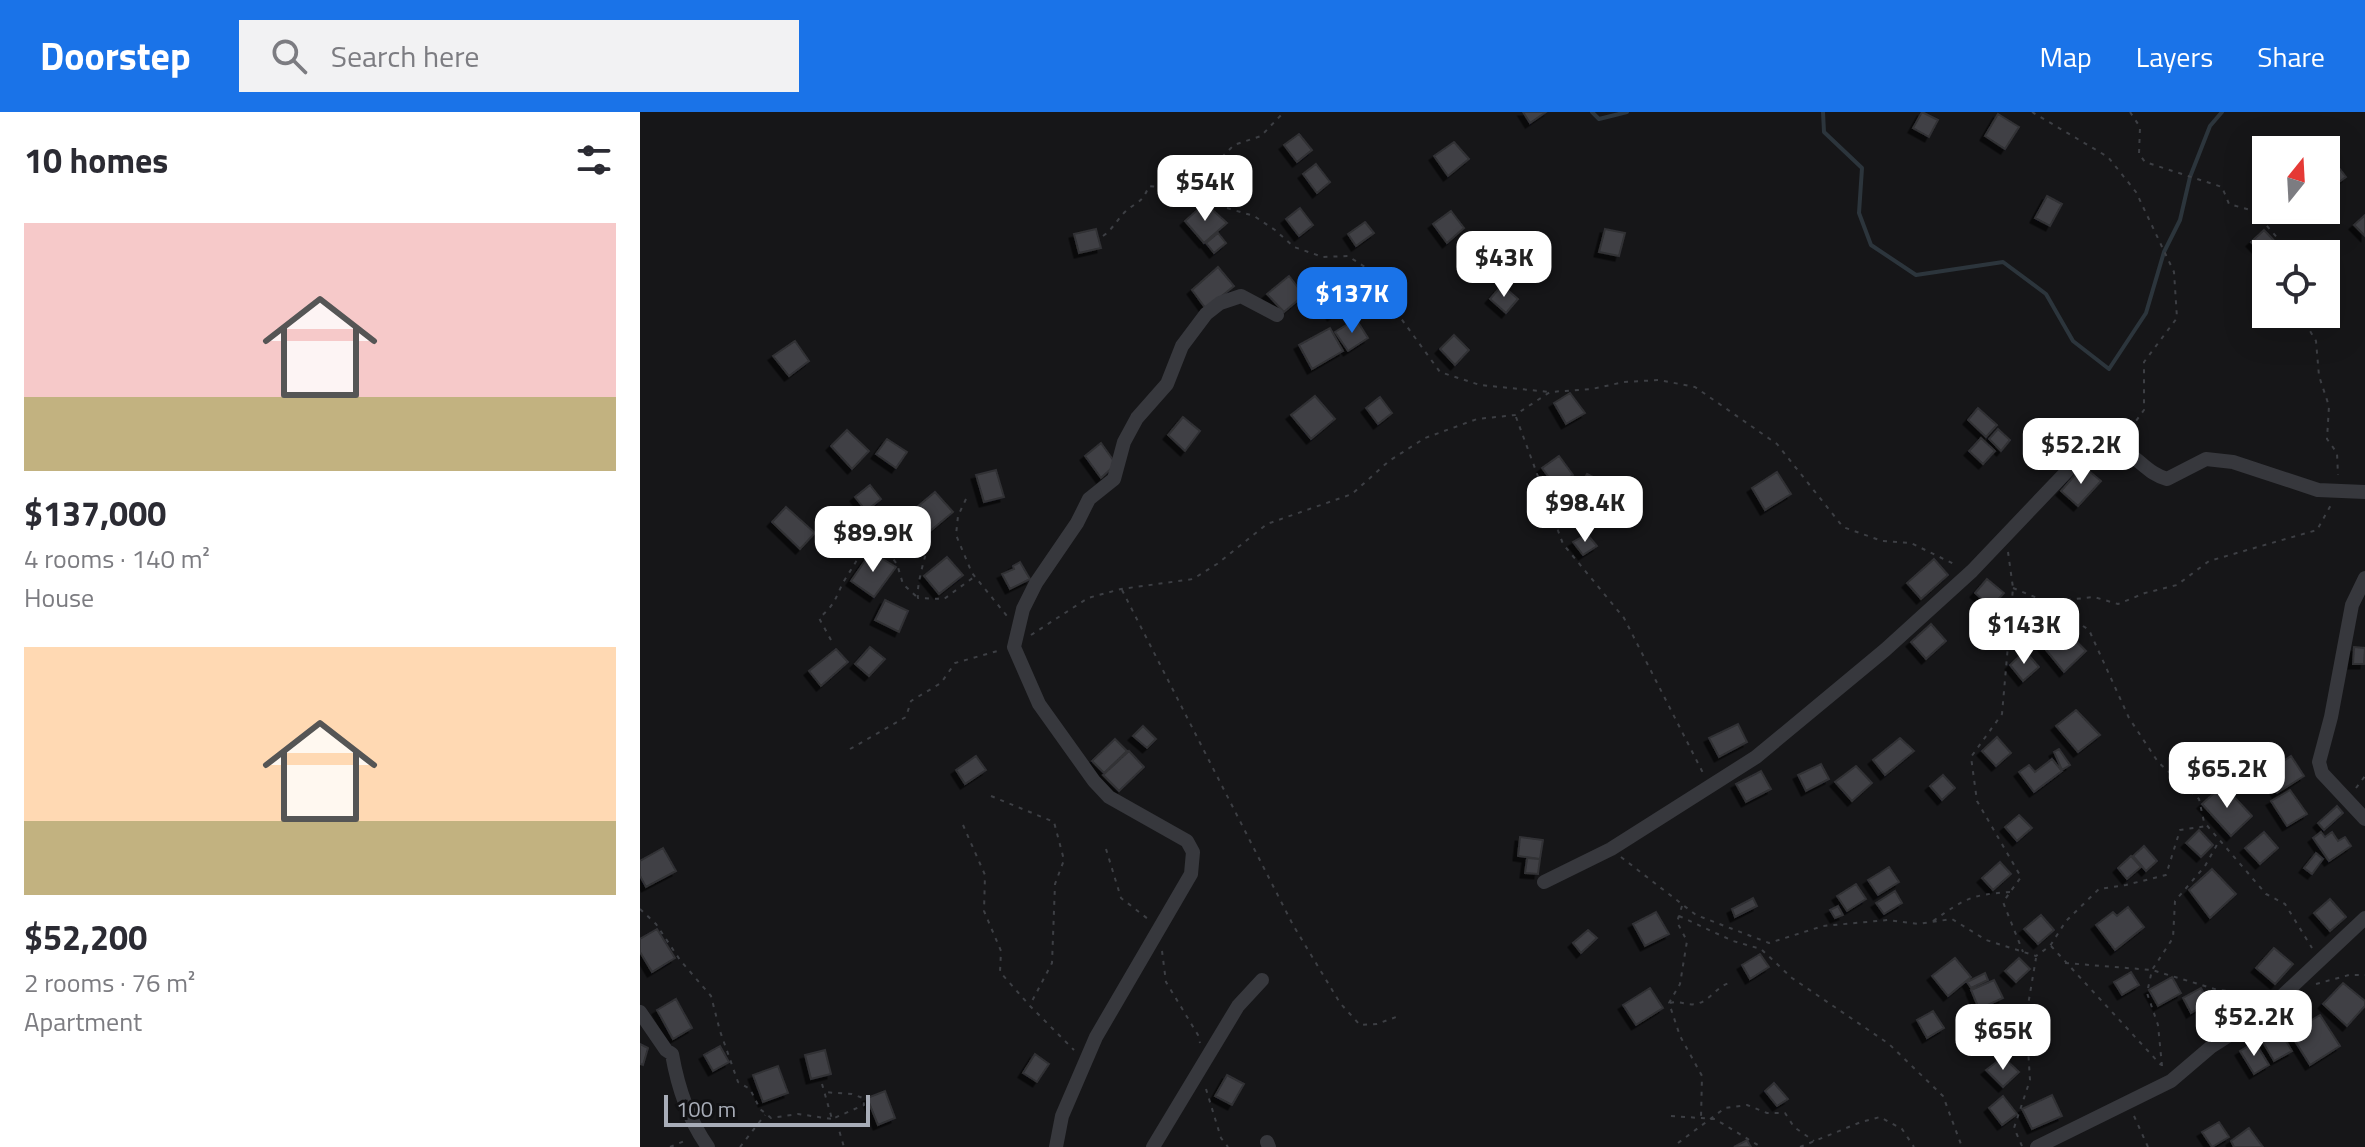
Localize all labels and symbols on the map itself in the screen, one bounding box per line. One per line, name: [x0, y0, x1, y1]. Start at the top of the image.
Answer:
north arrow: [2252, 136, 2340, 224]
pin: $54K: [1158, 155, 1252, 223]
pin: $43K: [1457, 231, 1551, 299]
pin: $137K: [1296, 267, 1408, 335]
pin: $52.2K: [2016, 418, 2146, 486]
pin: $98.4K: [1520, 476, 1650, 544]
pin: $89.9K: [808, 506, 938, 574]
pin: $143K: [1968, 598, 2080, 666]
pin: $65.2K: [2162, 742, 2292, 810]
pin: $52.2K: [2189, 990, 2319, 1058]
pin: $65K: [1956, 1004, 2050, 1072]
scale bar: [664, 1091, 870, 1127]

